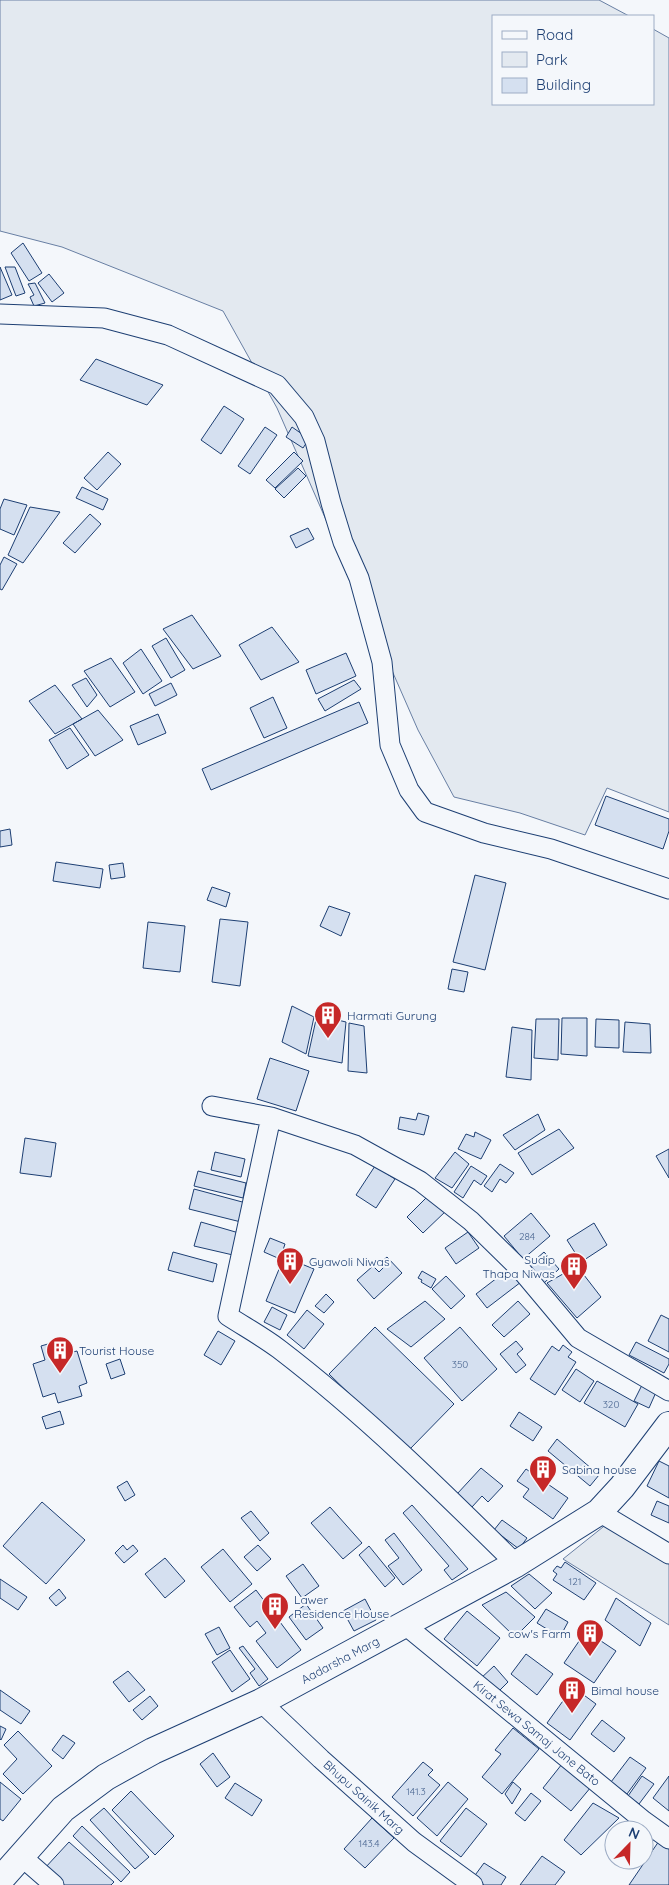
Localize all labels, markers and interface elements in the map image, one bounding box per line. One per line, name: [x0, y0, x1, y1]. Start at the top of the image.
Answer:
legend: [492, 15, 654, 105]
text: Road: [536, 25, 573, 44]
text: Park: [536, 50, 568, 69]
text: Building: [536, 75, 591, 94]
building icon: Harmati Gurung: [313, 1000, 343, 1039]
place label: Harmati Gurung: [347, 1008, 437, 1023]
house number: 284: [519, 1230, 535, 1243]
building icon: Gyawoli Niwas: [275, 1246, 305, 1285]
building icon: Sudip Thapa Niwas: [559, 1251, 589, 1290]
place label: Sudip Thapa Niwas: [483, 1252, 555, 1281]
place label: Gyawoli Niwas: [309, 1254, 390, 1269]
building icon: Tourist House: [45, 1335, 75, 1374]
place label: Tourist House: [79, 1343, 154, 1358]
house number: 350: [452, 1358, 468, 1371]
house number: 320: [603, 1398, 619, 1411]
building icon: Sabina house: [528, 1454, 558, 1493]
place label: Sabina house: [562, 1462, 637, 1477]
house number: 121: [569, 1575, 581, 1588]
building icon: Lawer Residence House: [260, 1591, 290, 1630]
place label: Lawer Residence House: [294, 1592, 390, 1621]
building icon: cow's Farm: [575, 1618, 605, 1657]
place label: cow's Farm: [508, 1626, 571, 1641]
street label: Aadarsha Marg: [298, 1633, 382, 1687]
building icon: Bimal house: [557, 1675, 587, 1714]
street label: Kirat Sewa Samaj Jane Bato: [470, 1677, 604, 1789]
place label: Bimal house: [591, 1683, 659, 1698]
street label: Bhupu Sainik Marg: [320, 1757, 408, 1837]
house number: 141.3: [406, 1785, 426, 1798]
north arrow: [604, 1820, 654, 1870]
text: N: [626, 1823, 642, 1843]
house number: 143.4: [359, 1837, 379, 1850]

